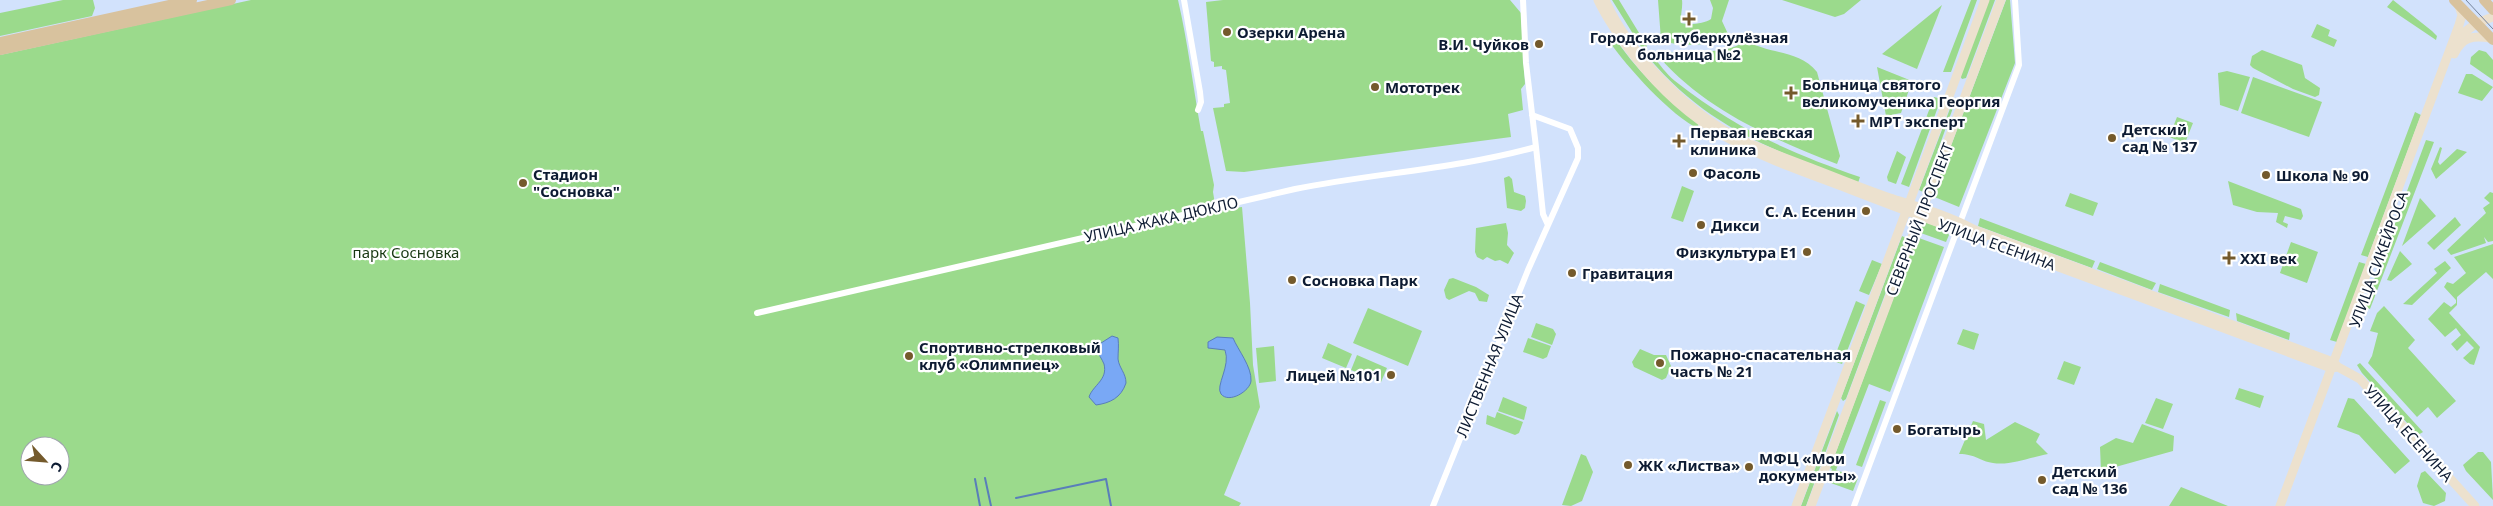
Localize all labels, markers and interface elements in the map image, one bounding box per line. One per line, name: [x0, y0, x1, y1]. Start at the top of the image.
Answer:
marker: Городская туберкулёзная больница №2: [1682, 12, 1696, 26]
place label: Озерки Арена: [1237, 22, 1345, 42]
marker: Озерки Арена: [1221, 26, 1233, 38]
place label: Городская туберкулёзная больница №2: [1590, 27, 1788, 64]
place label: В.И. Чуйков: [1438, 34, 1529, 54]
marker: В.И. Чуйков: [1533, 38, 1545, 50]
place label: Больница святого великомученика Георгия: [1802, 74, 2000, 111]
place label: Мототрек: [1385, 77, 1461, 97]
marker: Мототрек: [1369, 81, 1381, 93]
marker: Больница святого великомученика Георгия: [1784, 86, 1798, 100]
place label: МРТ эксперт: [1869, 111, 1966, 131]
marker: МРТ эксперт: [1851, 114, 1865, 128]
place label: Детский сад № 137: [2122, 119, 2198, 156]
place label: Первая невская клиника: [1690, 122, 1813, 159]
marker: Детский сад № 137: [2106, 132, 2118, 144]
marker: Первая невская клиника: [1672, 134, 1686, 148]
street label: СЕВЕРНЫЙ ПРОСПЕКТ: [1881, 139, 1958, 298]
place label: Фасоль: [1703, 163, 1761, 183]
place label: Стадион "Сосновка": [533, 164, 620, 201]
place label: Школа № 90: [2276, 165, 2369, 185]
marker: Фасоль: [1687, 167, 1699, 179]
marker: Школа № 90: [2260, 169, 2272, 181]
marker: Стадион "Сосновка": [517, 177, 529, 189]
street label: УЛИЦА СИКЕЙРОСА: [2344, 188, 2412, 330]
street label: УЛИЦА ЖАКА ДЮКЛО: [1082, 192, 1240, 246]
place label: С. А. Есенин: [1765, 201, 1856, 221]
marker: С. А. Есенин: [1860, 205, 1872, 217]
street label: УЛИЦА ЕСЕНИНА: [1935, 213, 2059, 275]
place label: Дикси: [1711, 215, 1760, 235]
marker: Дикси: [1695, 219, 1707, 231]
park label: парк Сосновка: [353, 242, 459, 262]
place label: Физкультура Е1: [1676, 242, 1797, 262]
marker: Физкультура Е1: [1801, 246, 1813, 258]
place label: XXI век: [2240, 248, 2298, 268]
marker: XXI век: [2222, 251, 2236, 265]
place label: Гравитация: [1582, 263, 1673, 283]
marker: Гравитация: [1566, 267, 1578, 279]
place label: Сосновка Парк: [1302, 270, 1419, 290]
marker: Сосновка Парк: [1286, 274, 1298, 286]
street label: ЛИСТВЕННАЯ УЛИЦА: [1451, 290, 1527, 440]
place label: Спортивно-стрелковый клуб «Олимпиец»: [919, 337, 1101, 374]
place label: Пожарно-спасательная часть № 21: [1670, 344, 1851, 381]
marker: Спортивно-стрелковый клуб «Олимпиец»: [903, 350, 915, 362]
marker: Пожарно-спасательная часть № 21: [1654, 357, 1666, 369]
place label: Лицей №101: [1286, 365, 1381, 385]
marker: Лицей №101: [1385, 369, 1397, 381]
street label: УЛИЦА ЕСЕНИНА: [2360, 380, 2458, 486]
place label: Богатырь: [1907, 419, 1981, 439]
marker: Богатырь: [1891, 423, 1903, 435]
north arrow: [20, 436, 70, 486]
place label: МФЦ «Мои документы»: [1759, 448, 1856, 485]
place label: ЖК «Листва»: [1638, 455, 1740, 475]
text: С: [47, 459, 68, 475]
marker: ЖК «Листва»: [1622, 459, 1634, 471]
marker: МФЦ «Мои документы»: [1743, 461, 1755, 473]
place label: Детский сад № 136: [2052, 461, 2128, 498]
marker: Детский сад № 136: [2036, 474, 2048, 486]

